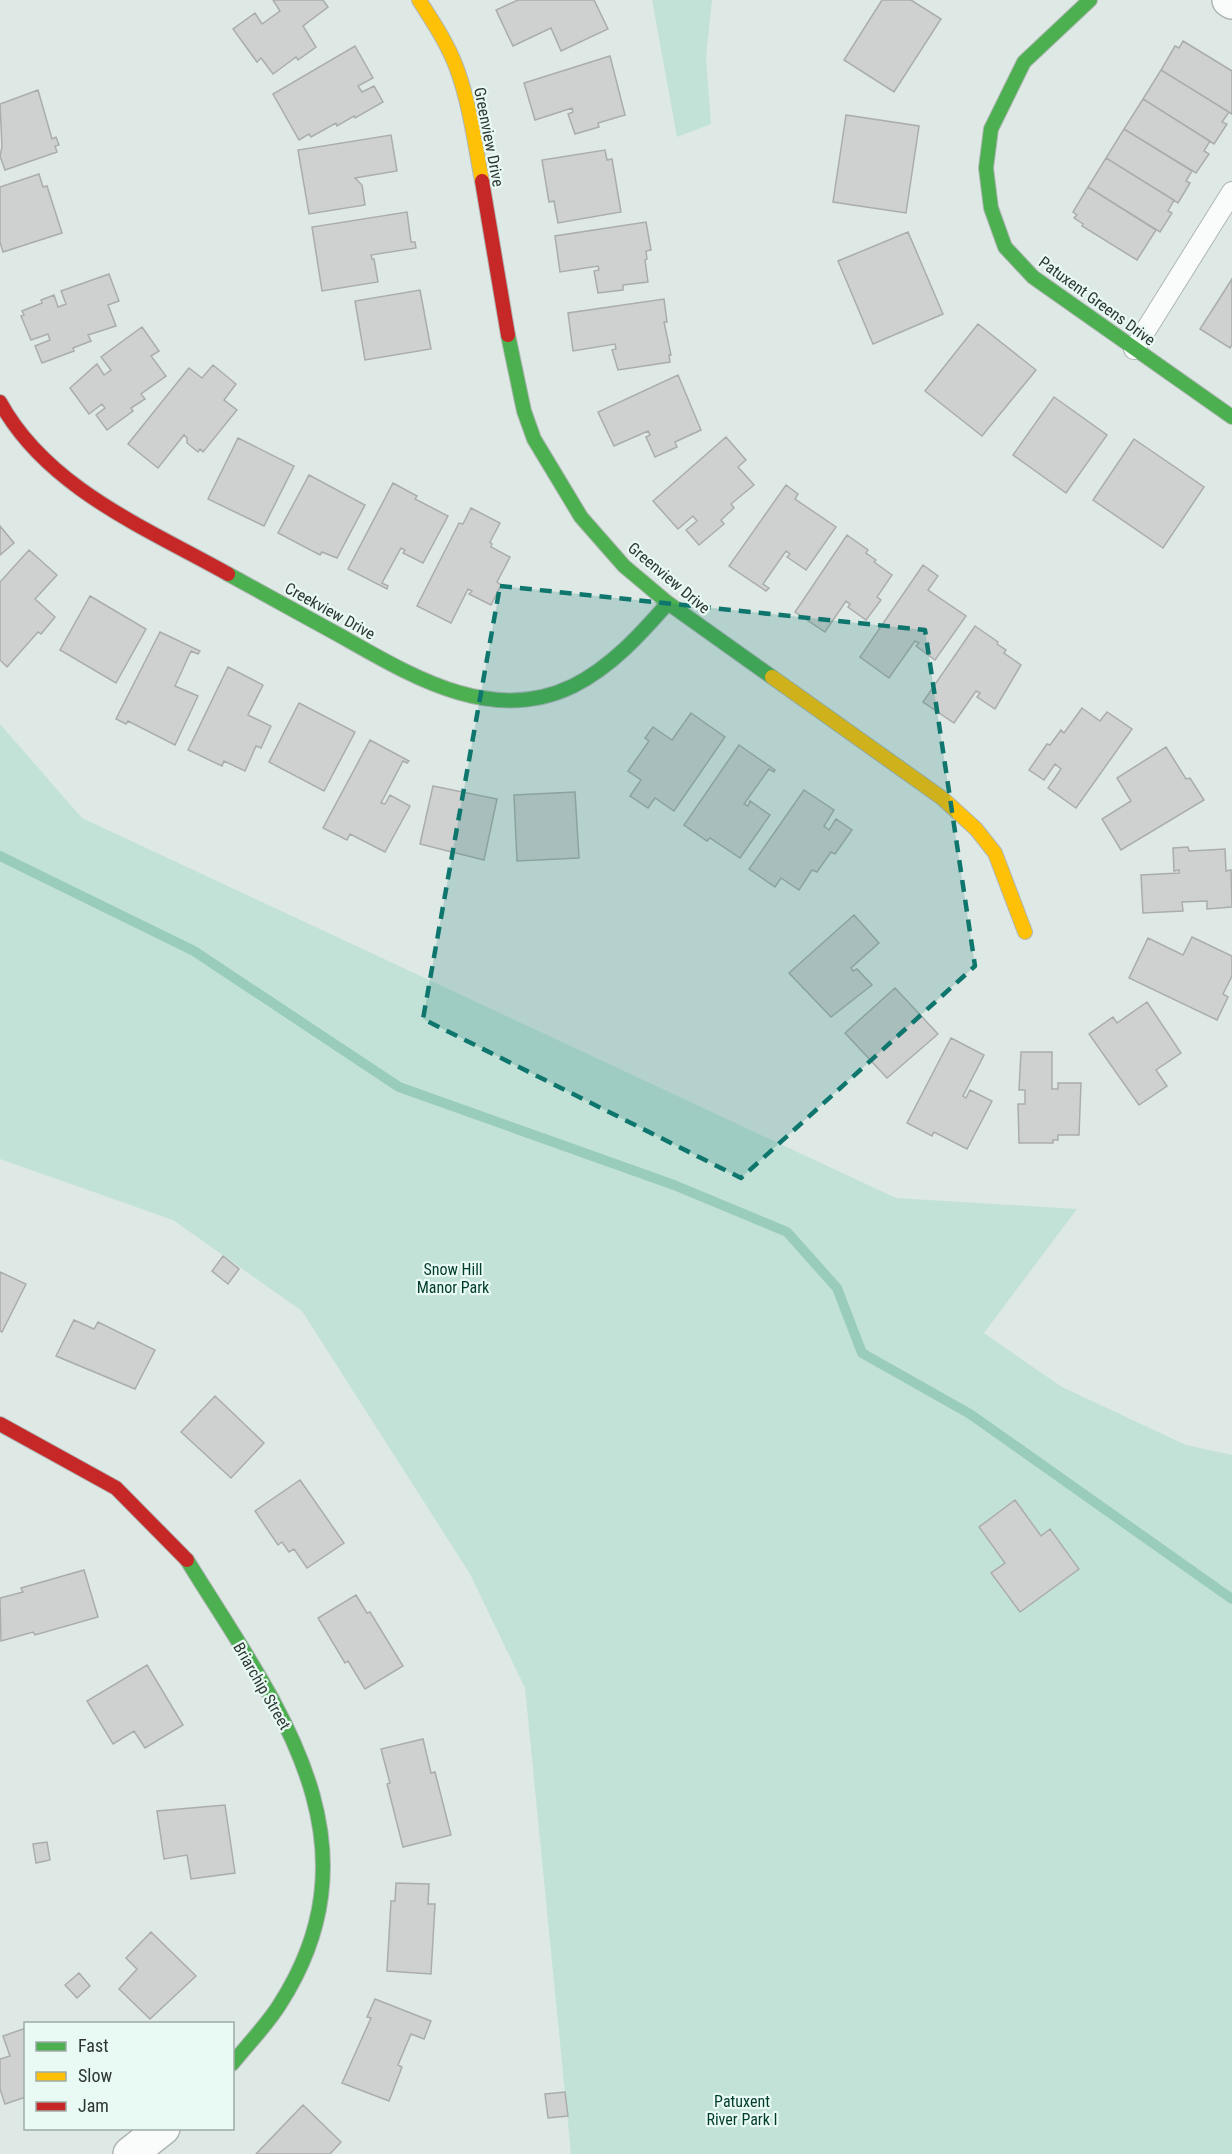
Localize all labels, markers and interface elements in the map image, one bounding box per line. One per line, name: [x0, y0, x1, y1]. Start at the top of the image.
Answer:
street label: Greenview Drive: [470, 86, 508, 188]
street label: Patuxent Greens Drive: [1035, 252, 1159, 350]
street label: Greenview Drive: [624, 538, 714, 618]
street label: Creekview Drive: [282, 578, 378, 644]
park label: Snow Hill Manor Park: [417, 1260, 490, 1297]
street label: Briarchip Street: [229, 1639, 295, 1733]
legend: [24, 2022, 234, 2130]
text: Fast: [78, 2035, 109, 2056]
text: Slow: [78, 2065, 113, 2086]
park label: Patuxent River Park I: [706, 2092, 778, 2129]
text: Jam: [78, 2095, 109, 2116]

